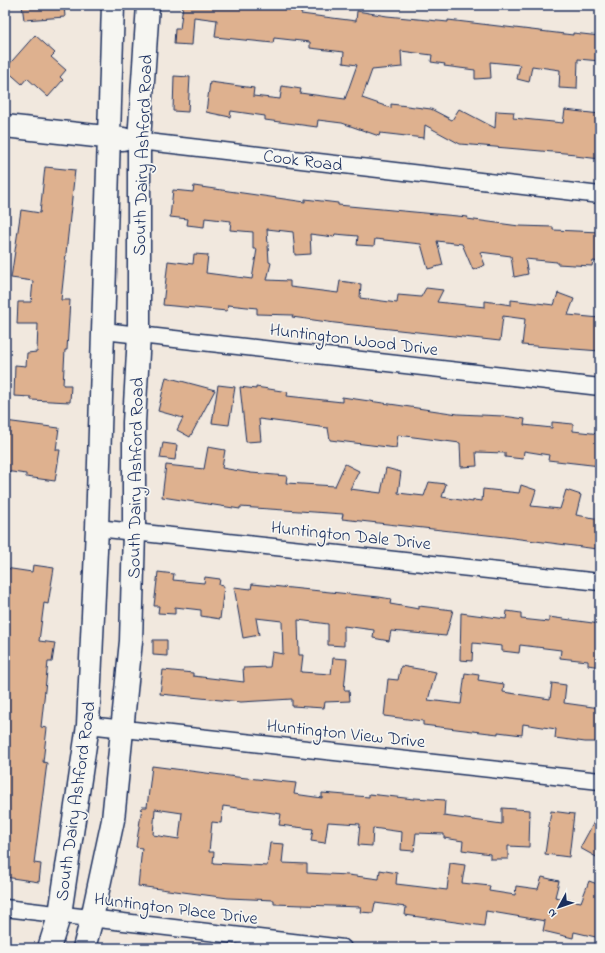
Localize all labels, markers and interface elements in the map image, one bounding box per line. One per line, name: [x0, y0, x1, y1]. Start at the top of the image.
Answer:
street label: South Dairy Ashford Road: [127, 54, 161, 256]
street label: Cook Road: [262, 144, 344, 180]
street label: Huntington Wood Drive: [268, 318, 440, 365]
street label: South Dairy Ashford Road: [122, 377, 152, 579]
street label: Huntington Dale Drive: [269, 516, 433, 559]
street label: South Dairy Ashford Road: [50, 700, 104, 903]
street label: Huntington View Drive: [265, 714, 427, 757]
street label: Huntington Place Drive: [92, 887, 260, 934]
north arrow: [539, 887, 579, 927]
text: N: [544, 905, 561, 921]

